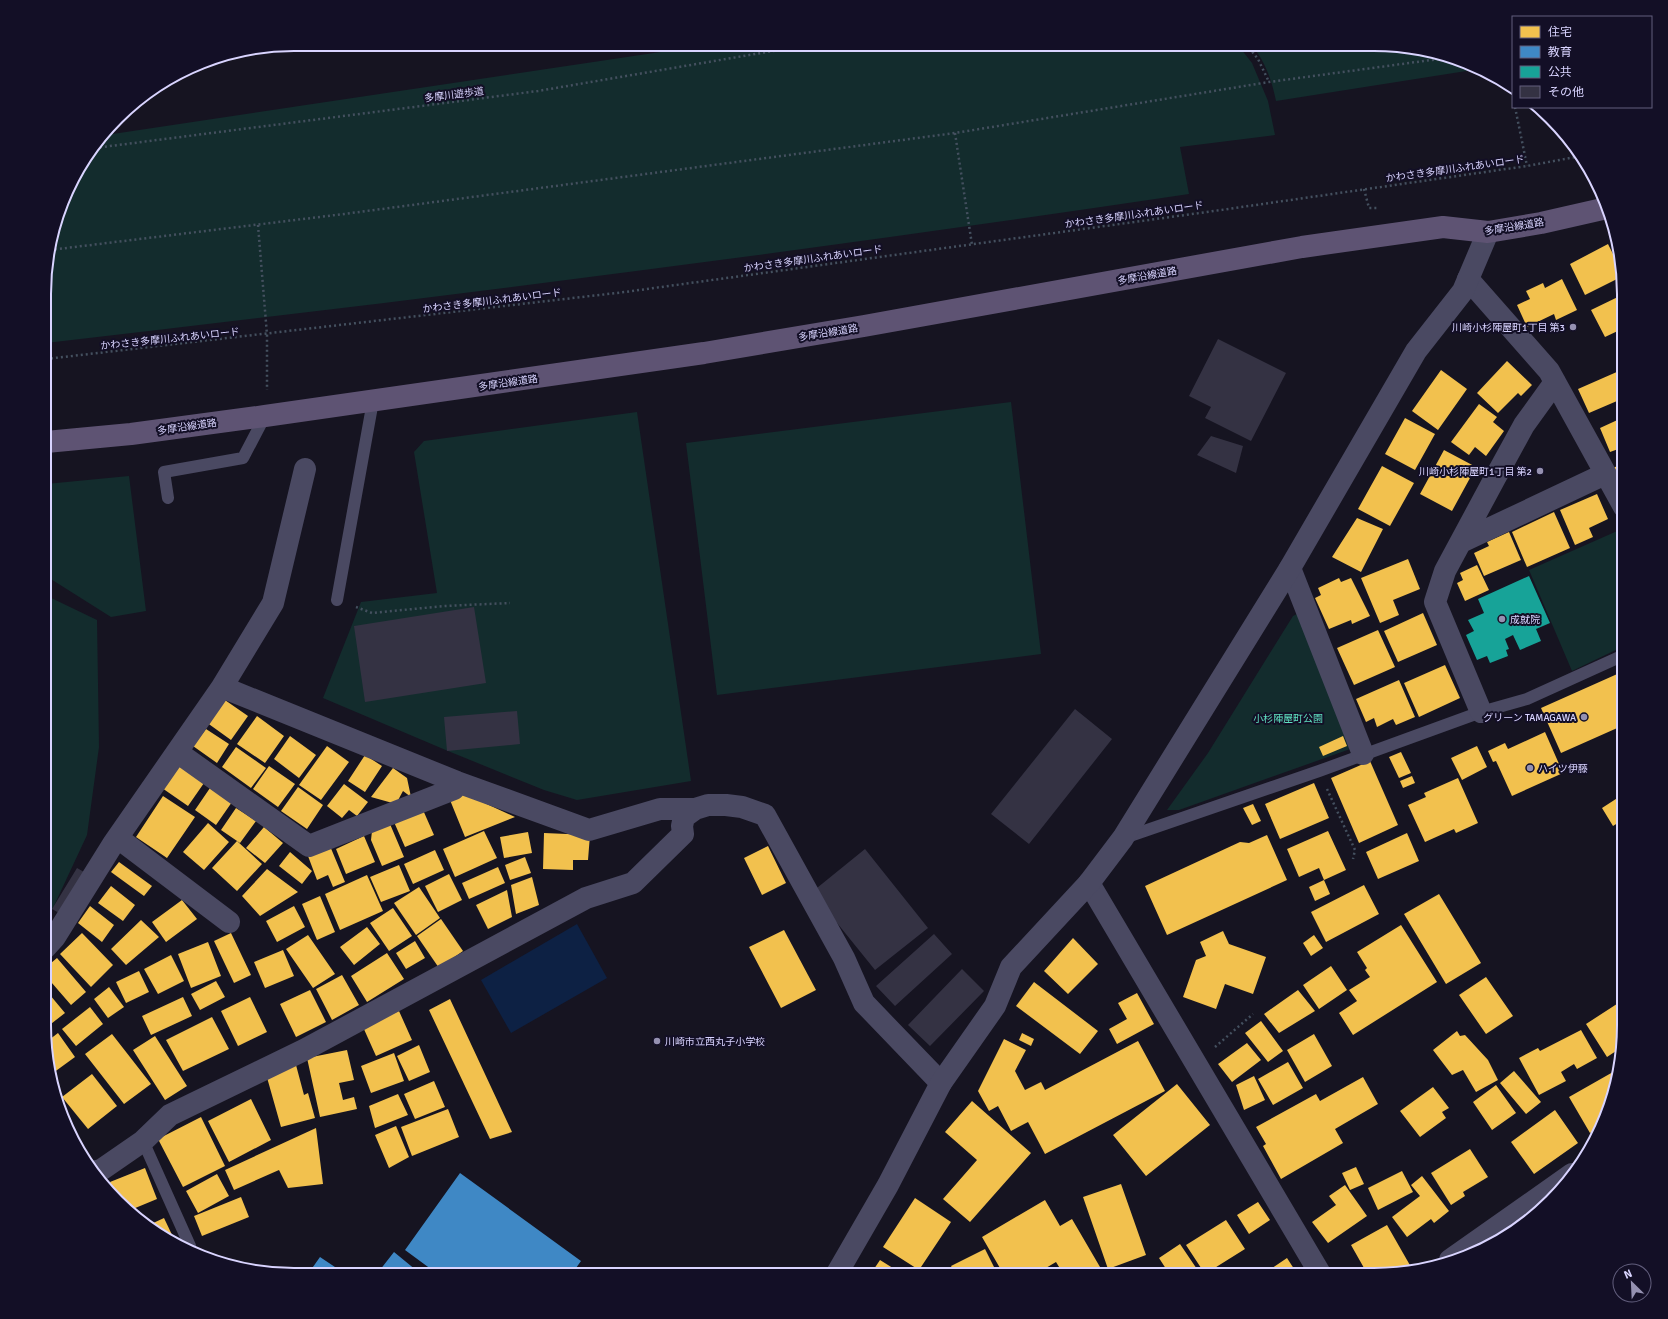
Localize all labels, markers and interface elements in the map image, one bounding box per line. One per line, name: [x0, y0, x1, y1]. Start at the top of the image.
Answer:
legend: [1512, 16, 1652, 108]
text: 住宅: [1548, 25, 1572, 40]
text: 教育: [1548, 45, 1572, 60]
text: 公共: [1548, 65, 1572, 80]
street label: 多摩川遊歩道: [424, 85, 485, 105]
text: その他: [1548, 85, 1584, 100]
street label: かわさき多摩川ふれあいロード: [1385, 153, 1525, 185]
street label: かわさき多摩川ふれあいロード: [1064, 199, 1204, 231]
street label: 多摩沿線道路: [1484, 216, 1545, 238]
street label: かわさき多摩川ふれあいロード: [743, 243, 883, 275]
street label: 多摩沿線道路: [1117, 265, 1178, 287]
street label: かわさき多摩川ふれあいロード: [422, 287, 562, 315]
street label: 多摩沿線道路: [798, 322, 859, 344]
place label: 川崎小杉陣屋町1丁目 第3: [1452, 322, 1565, 334]
marker: 川崎小杉陣屋町1丁目 第3: [1568, 322, 1578, 332]
street label: かわさき多摩川ふれあいロード: [100, 326, 240, 352]
street label: 多摩沿線道路: [478, 373, 539, 393]
street label: 多摩沿線道路: [157, 417, 218, 437]
place label: 川崎小杉陣屋町1丁目 第2: [1419, 466, 1532, 478]
marker: 川崎小杉陣屋町1丁目 第2: [1535, 466, 1545, 476]
marker: 成就院: [1497, 614, 1507, 624]
place label: 成就院: [1510, 614, 1540, 626]
place label: グリーン TAMAGAWA: [1483, 712, 1576, 724]
marker: グリーン TAMAGAWA: [1579, 712, 1589, 722]
park label: 小杉陣屋町公園: [1253, 713, 1323, 725]
marker: ハイツ伊藤: [1525, 763, 1535, 773]
place label: ハイツ伊藤: [1538, 763, 1588, 775]
marker: 川崎市立西丸子小学校: [652, 1036, 662, 1046]
place label: 川崎市立西丸子小学校: [665, 1036, 765, 1048]
north arrow: [1612, 1263, 1652, 1303]
text: N: [1622, 1267, 1634, 1282]

